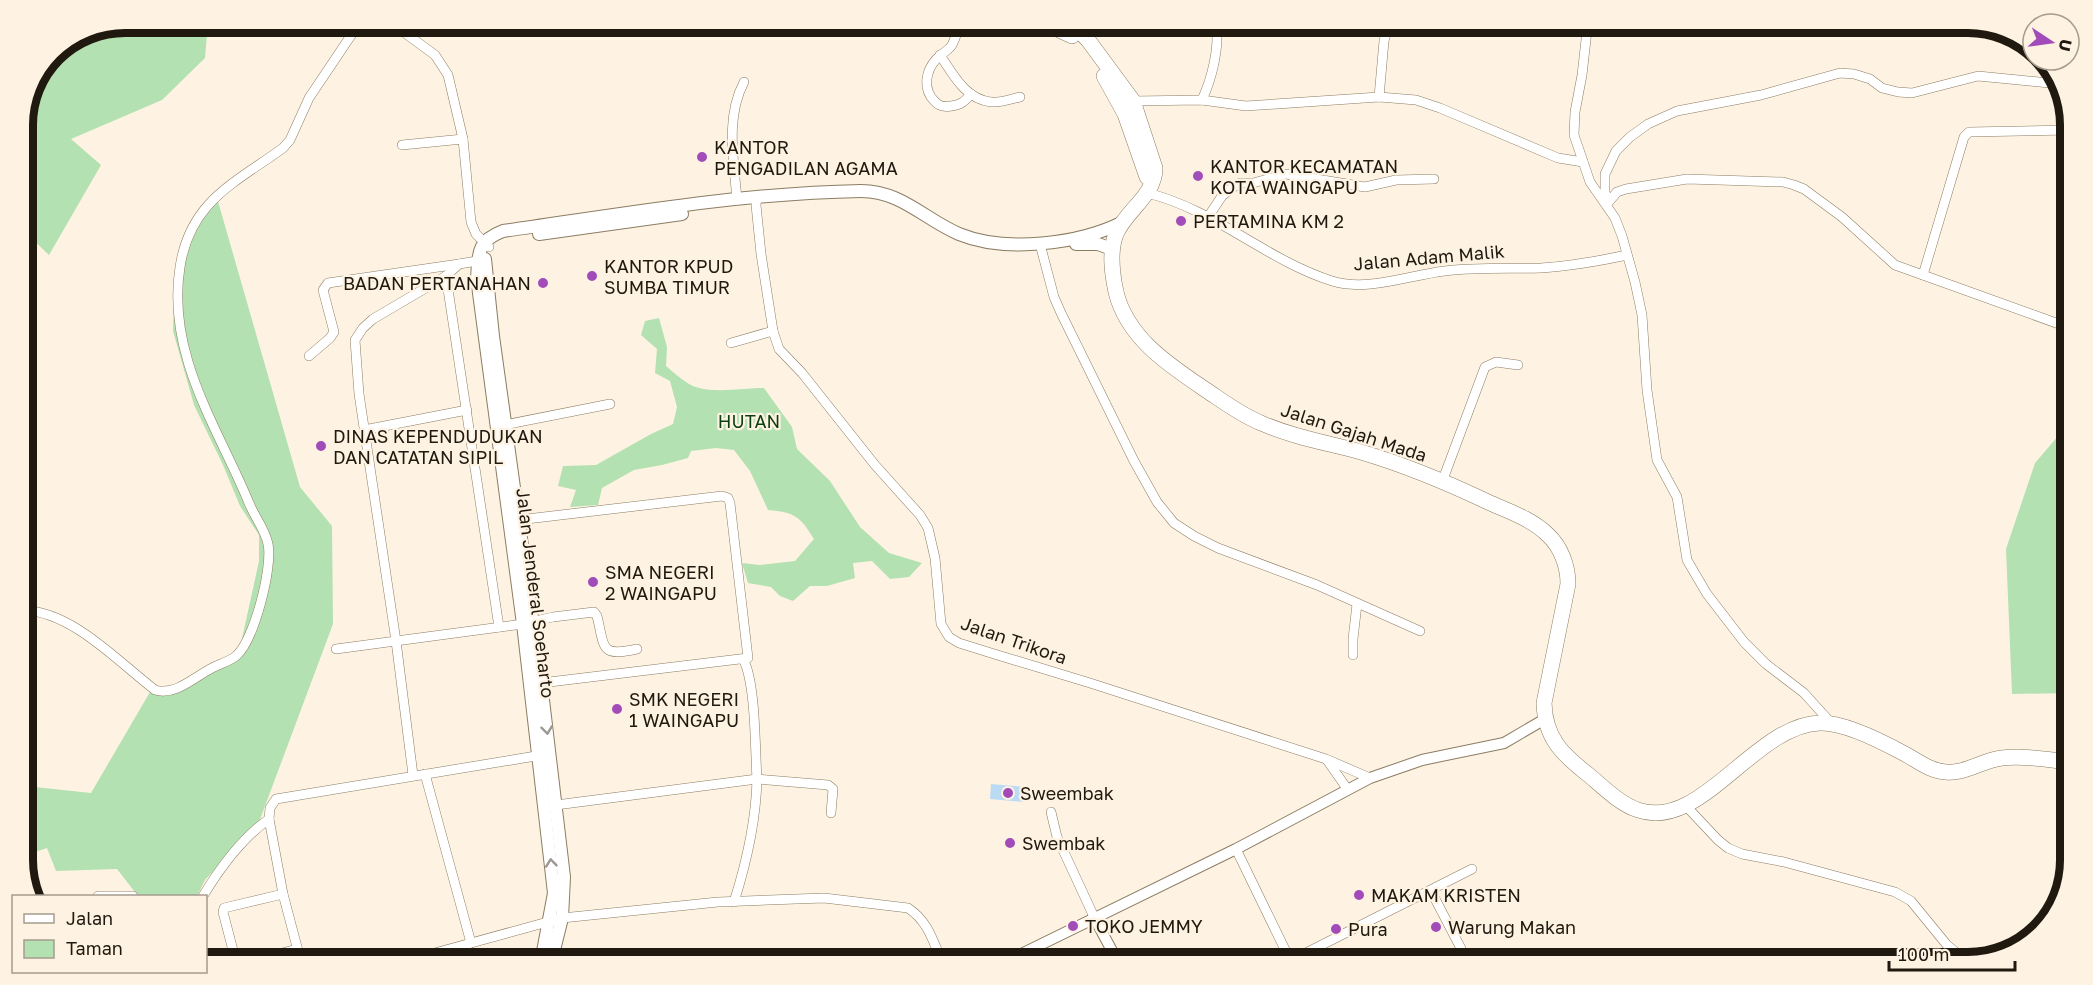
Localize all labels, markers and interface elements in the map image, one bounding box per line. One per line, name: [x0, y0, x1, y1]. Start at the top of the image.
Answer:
north arrow: [2021, 12, 2081, 72]
text: U: [2055, 37, 2077, 53]
place label: KANTOR PENGADILAN AGAMA: [714, 136, 898, 179]
marker: KANTOR PENGADILAN AGAMA: [695, 150, 709, 164]
place label: KANTOR KECAMATAN KOTA WAINGAPU: [1210, 155, 1398, 198]
marker: KANTOR KECAMATAN KOTA WAINGAPU: [1191, 169, 1205, 183]
place label: PERTAMINA KM 2: [1193, 210, 1344, 232]
marker: PERTAMINA KM 2: [1174, 214, 1188, 228]
street label: Jalan Adam Malik: [1353, 239, 1505, 275]
place label: KANTOR KPUD SUMBA TIMUR: [604, 255, 733, 298]
marker: KANTOR KPUD SUMBA TIMUR: [585, 269, 599, 283]
place label: BADAN PERTANAHAN: [343, 272, 531, 294]
marker: BADAN PERTANAHAN: [536, 276, 550, 290]
street label: Jalan Gajah Mada: [1278, 398, 1430, 466]
park label: HUTAN: [718, 410, 780, 432]
place label: DINAS KEPENDUDUKAN DAN CATATAN SIPIL: [333, 425, 543, 468]
marker: DINAS KEPENDUDUKAN DAN CATATAN SIPIL: [314, 439, 328, 453]
street label: Jalan Jenderal Soeharto: [512, 487, 560, 699]
place label: SMA NEGERI 2 WAINGAPU: [605, 561, 717, 604]
marker: SMA NEGERI 2 WAINGAPU: [586, 575, 600, 589]
street label: Jalan Trikora: [958, 612, 1070, 668]
place label: SMK NEGERI 1 WAINGAPU: [629, 688, 739, 731]
marker: SMK NEGERI 1 WAINGAPU: [610, 702, 624, 716]
one-way arrow: [540, 725, 552, 734]
place label: Sweembak: [1020, 782, 1114, 804]
marker: Sweembak: [1001, 786, 1015, 800]
place label: Swembak: [1022, 832, 1106, 854]
marker: Swembak: [1003, 836, 1017, 850]
one-way arrow: [545, 859, 557, 868]
place label: MAKAM KRISTEN: [1371, 884, 1521, 906]
marker: MAKAM KRISTEN: [1352, 888, 1366, 902]
legend: [12, 895, 207, 973]
text: Jalan: [66, 907, 113, 929]
place label: TOKO JEMMY: [1085, 915, 1203, 937]
place label: Warung Makan: [1448, 916, 1576, 938]
place label: Pura: [1348, 918, 1388, 940]
marker: TOKO JEMMY: [1066, 919, 1080, 933]
marker: Warung Makan: [1429, 920, 1443, 934]
marker: Pura: [1329, 922, 1343, 936]
scale bar: [1889, 934, 2015, 972]
text: Taman: [66, 937, 123, 959]
text: 100 m: [1898, 943, 1949, 965]

